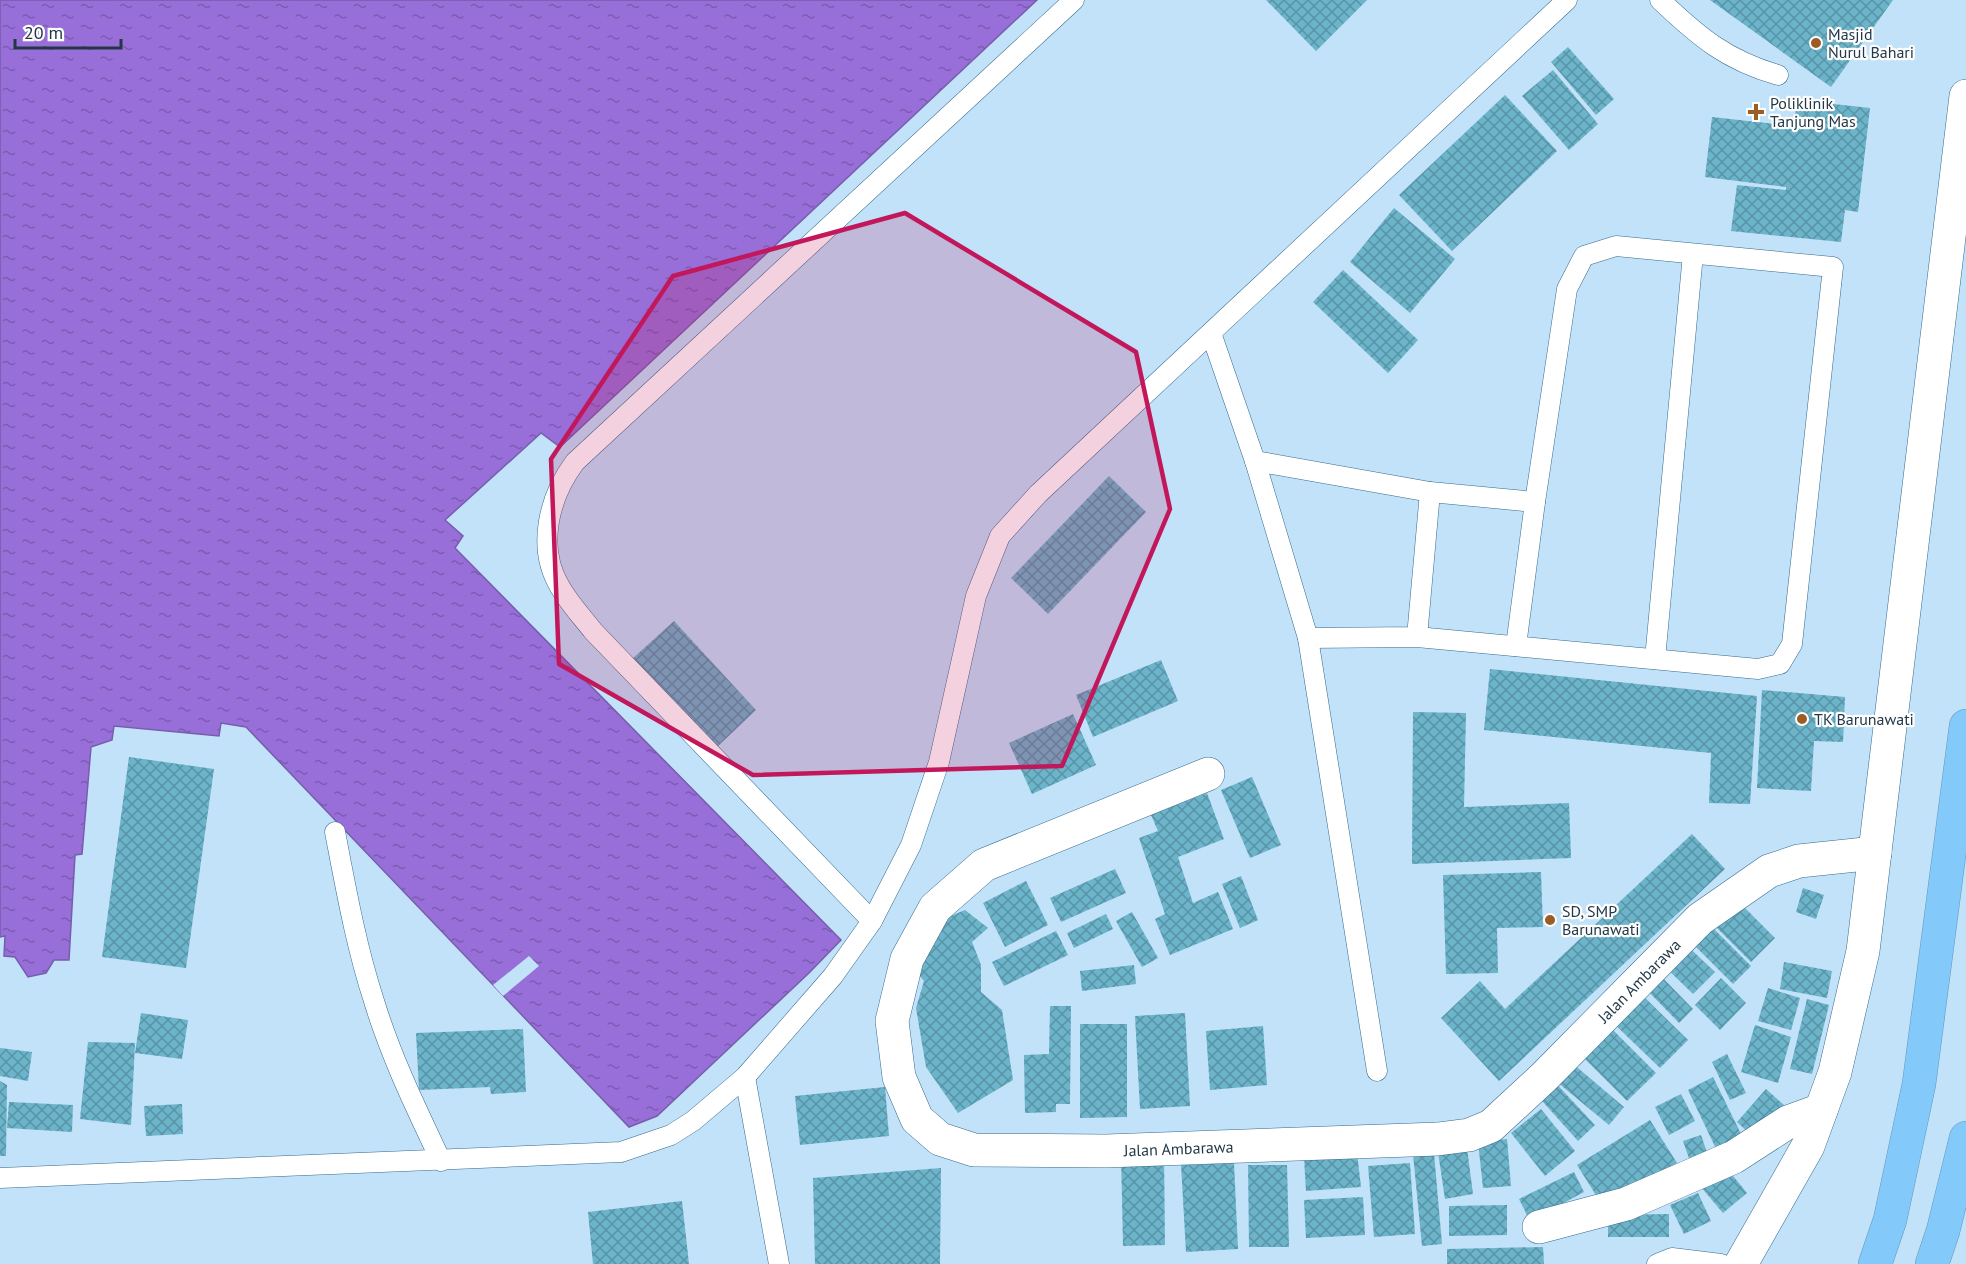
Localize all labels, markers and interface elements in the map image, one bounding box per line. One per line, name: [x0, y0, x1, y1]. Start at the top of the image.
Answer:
scale bar: [15, 12, 122, 50]
text: 20 m: [24, 21, 63, 44]
place label: Masjid Nurul Bahari: [1828, 24, 1914, 62]
marker: Masjid Nurul Bahari: [1809, 36, 1823, 50]
place label: Poliklinik Tanjung Mas: [1770, 93, 1856, 131]
marker: Poliklinik Tanjung Mas: [1747, 103, 1765, 121]
place label: TK Barunawati: [1814, 709, 1914, 729]
marker: TK Barunawati: [1795, 712, 1809, 726]
place label: SD, SMP Barunawati: [1562, 901, 1639, 939]
marker: SD, SMP Barunawati: [1543, 913, 1557, 927]
street label: Jalan Ambarawa: [1593, 935, 1685, 1028]
street label: Jalan Ambarawa: [1122, 1136, 1234, 1160]

